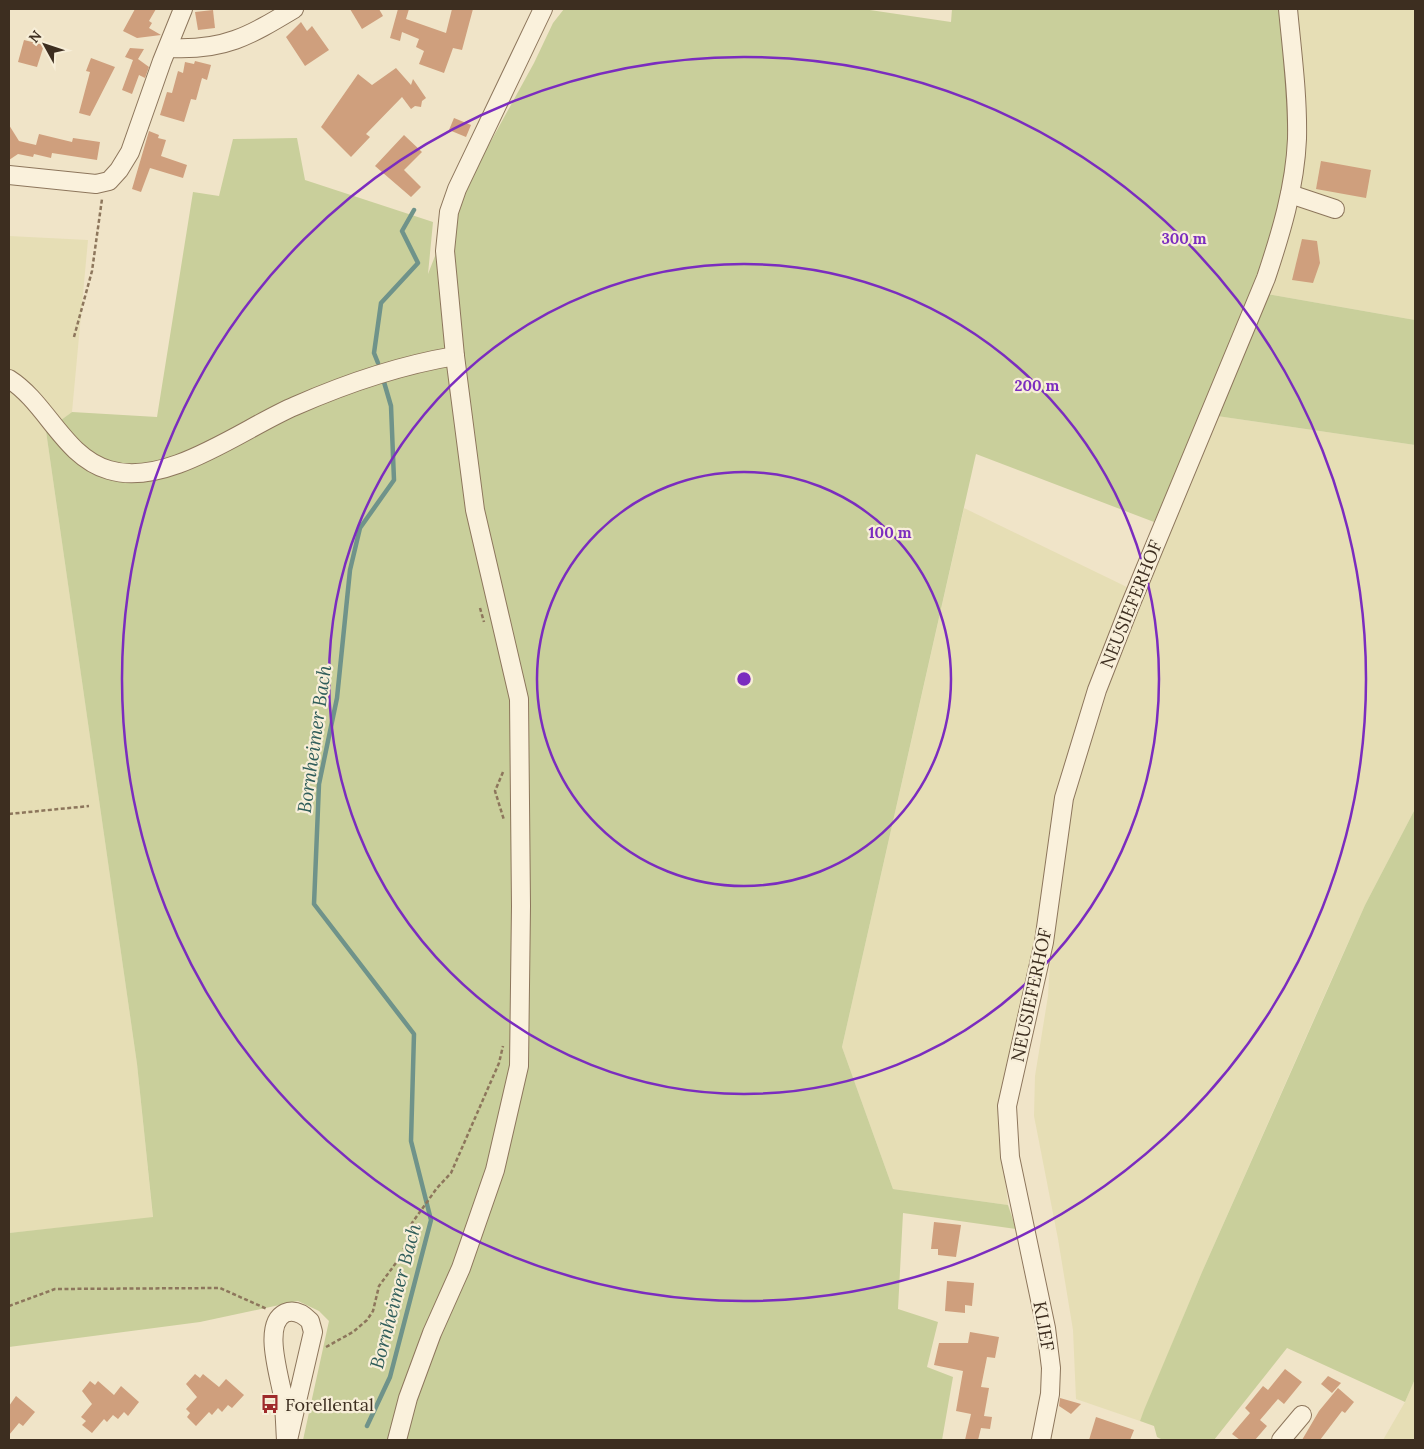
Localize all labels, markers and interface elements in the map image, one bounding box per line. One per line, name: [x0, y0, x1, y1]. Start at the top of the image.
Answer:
north arrow: [20, 20, 70, 70]
text: N: [25, 27, 46, 47]
text: 300 m: [1161, 229, 1207, 248]
text: 200 m: [1015, 376, 1060, 395]
text: 100 m: [869, 523, 912, 542]
street label: NEUSIEFERHOF: [1095, 536, 1167, 671]
water label: Bornheimer Bach: [292, 663, 336, 815]
centre of rings: [735, 670, 753, 688]
street label: NEUSIEFERHOF: [1006, 926, 1056, 1064]
water label: Bornheimer Bach: [364, 1221, 426, 1371]
street label: KLIEF: [1028, 1299, 1060, 1353]
bus stop icon: Forellental: [259, 1393, 281, 1415]
place label: Forellental: [285, 1393, 374, 1416]

